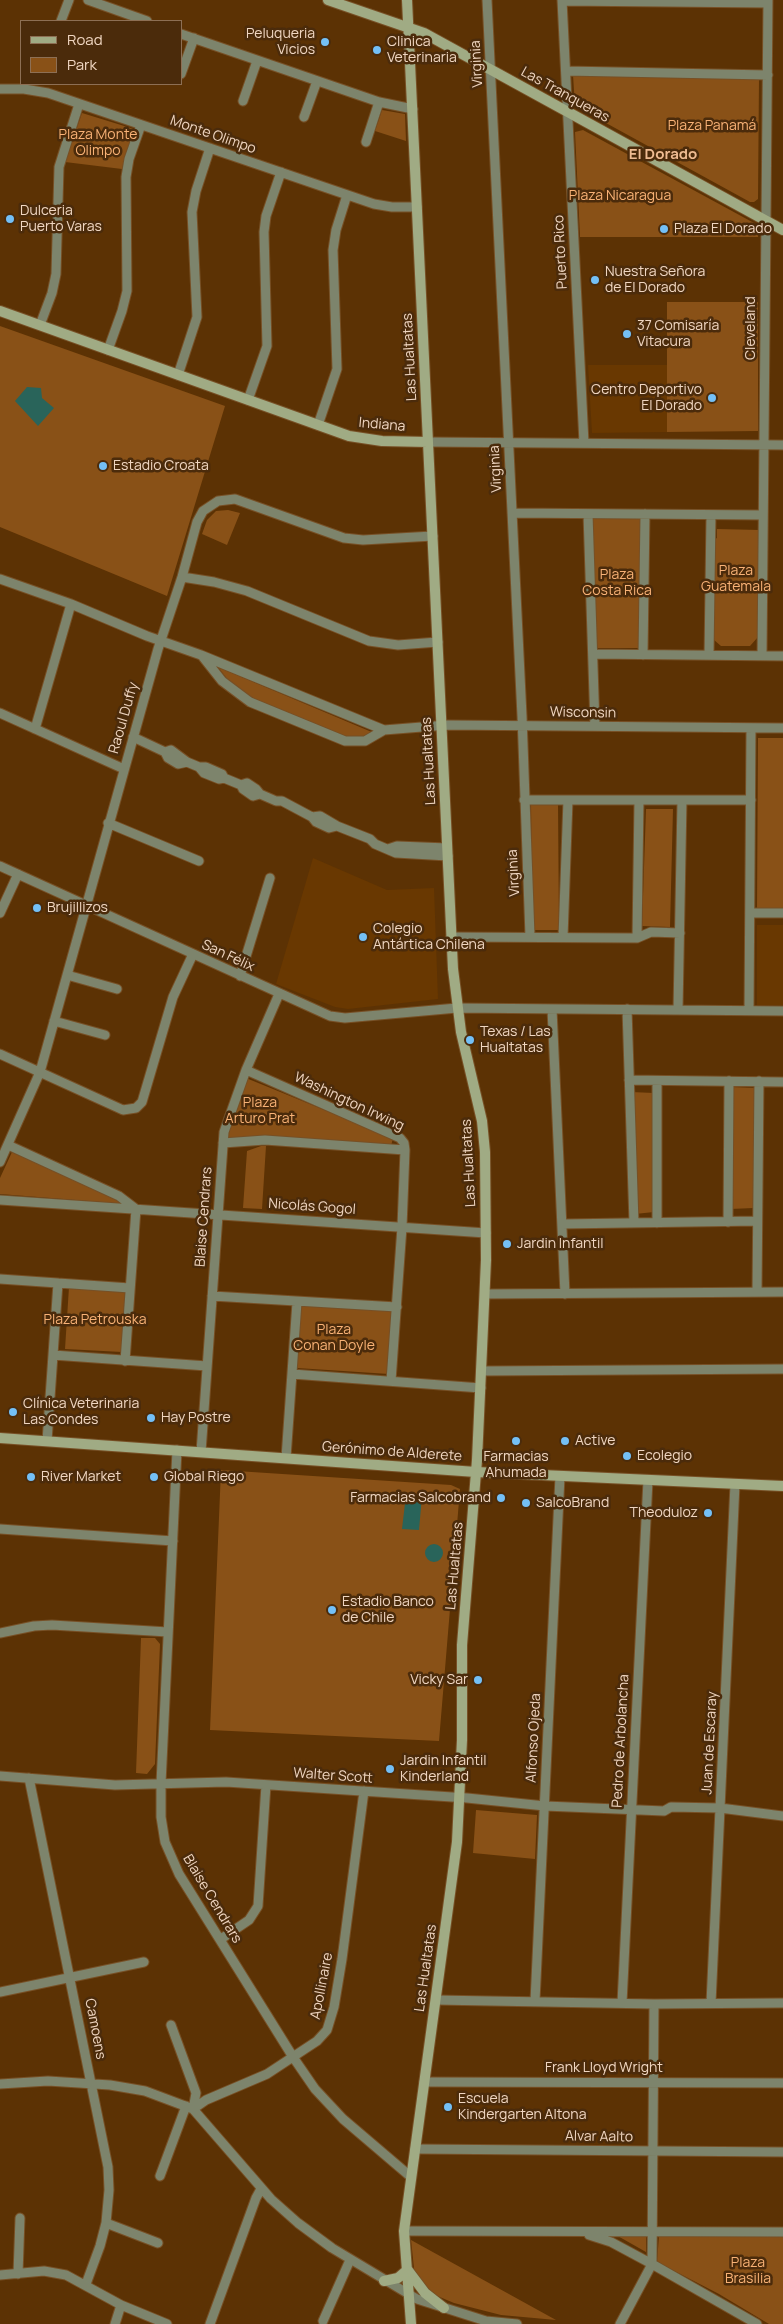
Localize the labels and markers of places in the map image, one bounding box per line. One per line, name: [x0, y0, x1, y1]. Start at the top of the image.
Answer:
place label: Peluqueria Vicios: [246, 26, 315, 58]
place label: Clinica Veterinaria: [387, 34, 457, 66]
marker: Peluqueria Vicios: [319, 36, 331, 48]
marker: Clinica Veterinaria: [371, 44, 383, 56]
place label: Dulceria Puerto Varas: [20, 203, 102, 236]
marker: Dulceria Puerto Varas: [4, 213, 16, 225]
place label: Plaza El Dorado: [674, 221, 772, 237]
marker: Plaza El Dorado: [658, 223, 670, 235]
place label: Nuestra Señora de El Dorado: [605, 264, 705, 296]
marker: Nuestra Señora de El Dorado: [589, 274, 601, 286]
place label: 37 Comisaría Vitacura: [637, 318, 719, 351]
marker: 37 Comisaría Vitacura: [621, 328, 633, 340]
place label: Centro Deportivo El Dorado: [591, 382, 702, 414]
marker: Centro Deportivo El Dorado: [706, 392, 718, 404]
place label: Estadio Croata: [113, 458, 209, 474]
marker: Estadio Croata: [97, 460, 109, 472]
place label: Brujillizos: [47, 900, 108, 916]
marker: Brujillizos: [31, 902, 43, 914]
place label: Colegio Antártica Chilena: [373, 921, 485, 954]
marker: Colegio Antártica Chilena: [357, 931, 369, 943]
place label: Texas / Las Hualtatas: [480, 1024, 551, 1056]
marker: Texas / Las Hualtatas: [464, 1034, 476, 1046]
place label: Jardin Infantil: [517, 1236, 603, 1252]
marker: Jardin Infantil: [501, 1238, 513, 1250]
place label: Clínica Veterinaria Las Condes: [23, 1396, 139, 1428]
marker: Clínica Veterinaria Las Condes: [7, 1406, 19, 1418]
place label: Hay Postre: [161, 1410, 231, 1426]
marker: Hay Postre: [145, 1412, 157, 1424]
place label: Active: [575, 1433, 616, 1449]
marker: Farmacias Ahumada: [510, 1435, 522, 1447]
marker: Active: [559, 1435, 571, 1447]
place label: Ecolegio: [637, 1448, 692, 1464]
place label: Farmacias Ahumada: [483, 1449, 549, 1481]
marker: Ecolegio: [621, 1450, 633, 1462]
place label: River Market: [41, 1469, 121, 1485]
place label: Global Riego: [164, 1469, 244, 1485]
marker: River Market: [25, 1471, 37, 1483]
marker: Global Riego: [148, 1471, 160, 1483]
place label: Farmacias Salcobrand: [350, 1490, 491, 1506]
marker: Farmacias Salcobrand: [495, 1492, 507, 1504]
place label: SalcoBrand: [536, 1495, 609, 1511]
marker: SalcoBrand: [520, 1497, 532, 1509]
place label: Theoduloz: [630, 1505, 698, 1521]
marker: Theoduloz: [702, 1507, 714, 1519]
place label: Estadio Banco de Chile: [342, 1594, 434, 1626]
marker: Estadio Banco de Chile: [326, 1604, 338, 1616]
place label: Vicky Sar: [410, 1672, 468, 1688]
marker: Vicky Sar: [472, 1674, 484, 1686]
place label: Jardin Infantil Kinderland: [400, 1753, 486, 1785]
marker: Jardin Infantil Kinderland: [384, 1763, 396, 1775]
place label: Escuela Kindergarten Altona: [458, 2091, 586, 2124]
marker: Escuela Kindergarten Altona: [442, 2101, 454, 2113]

